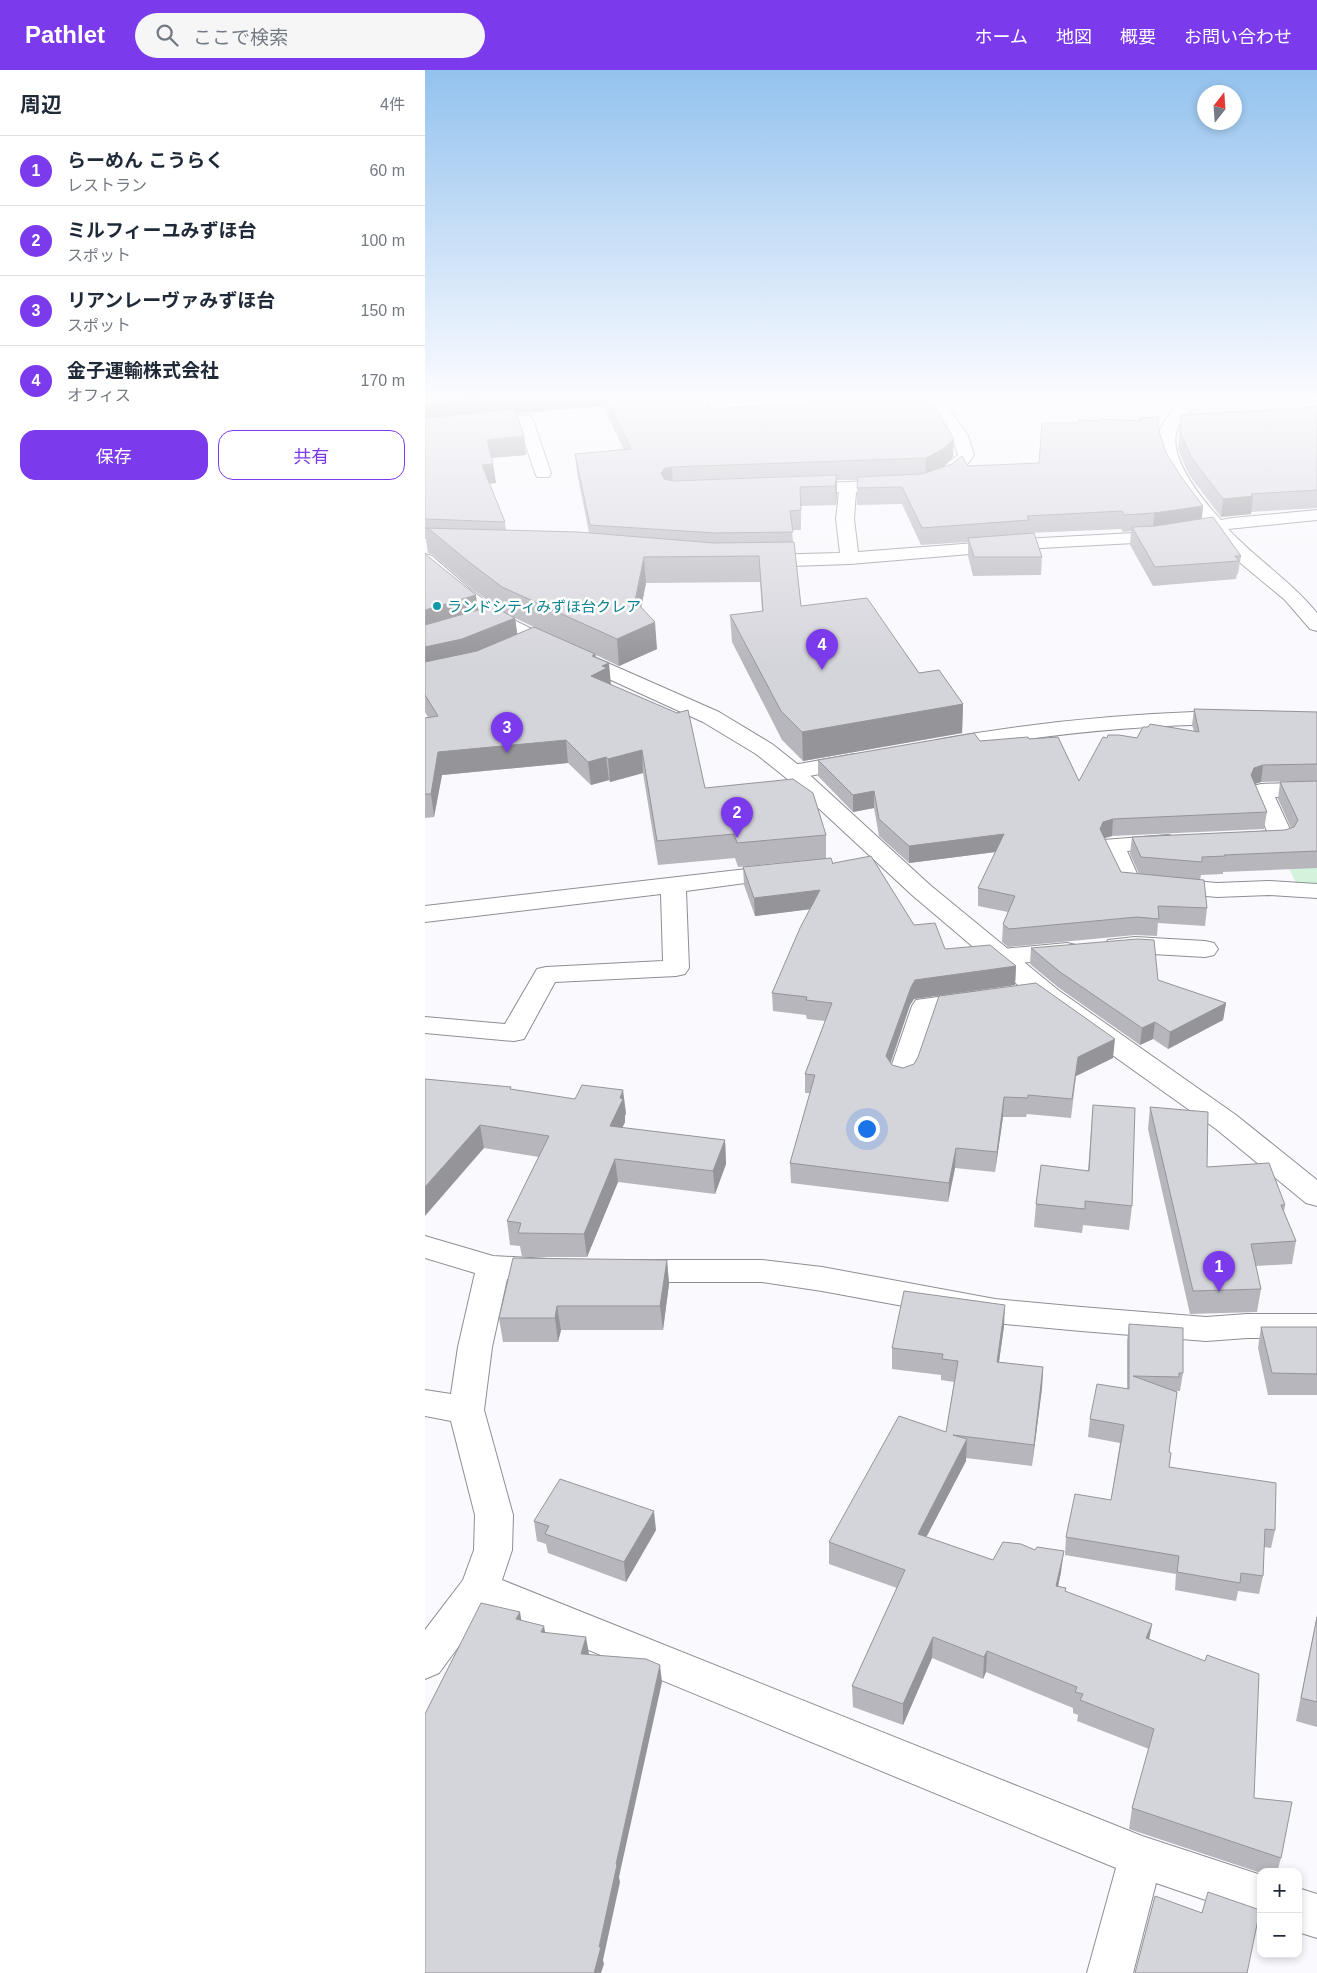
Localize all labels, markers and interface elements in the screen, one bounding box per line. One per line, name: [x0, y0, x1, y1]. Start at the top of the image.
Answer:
search box: [135, 13, 485, 58]
text: Pathlet: [25, 21, 105, 48]
icon: search: [153, 21, 181, 49]
text: ここで検索: [193, 27, 288, 48]
text: ホーム: [975, 27, 1028, 47]
text: 地図: [1056, 27, 1092, 47]
text: 概要: [1120, 27, 1156, 47]
text: お問い合わせ: [1184, 27, 1292, 47]
north arrow: [1197, 85, 1242, 130]
text: 周辺: [20, 93, 62, 116]
text: 4件: [380, 96, 405, 113]
text: らーめん こうらく: [67, 150, 224, 171]
text: 1: [32, 162, 40, 179]
text: 60 m: [369, 162, 405, 179]
text: レストラン: [67, 177, 147, 194]
text: ミルフィーユみずほ台: [67, 220, 257, 241]
text: 2: [32, 232, 40, 249]
text: 100 m: [361, 232, 405, 249]
text: スポット: [67, 247, 131, 264]
text: リアンレーヴァみずほ台: [67, 290, 275, 311]
text: 3: [32, 302, 40, 319]
text: 150 m: [361, 302, 405, 319]
text: スポット: [67, 317, 131, 334]
text: 金子運輸株式会社: [67, 360, 219, 381]
text: 4: [32, 372, 40, 389]
text: 170 m: [361, 372, 405, 389]
text: オフィス: [67, 387, 131, 404]
button: 保存: [20, 430, 208, 480]
button: 共有: [218, 430, 405, 480]
place label: ランドシティみずほ台クレア: [447, 598, 641, 615]
marker: ランドシティみずほ台クレア: [431, 600, 443, 612]
pin: 4: [806, 629, 838, 670]
pin: 3: [491, 712, 523, 753]
pin: 2: [721, 797, 753, 838]
your location: [854, 1116, 880, 1142]
pin: 1: [1203, 1251, 1235, 1292]
map controls: [1257, 1868, 1302, 1958]
button: +: [1257, 1868, 1302, 1913]
button: −: [1257, 1913, 1302, 1958]

